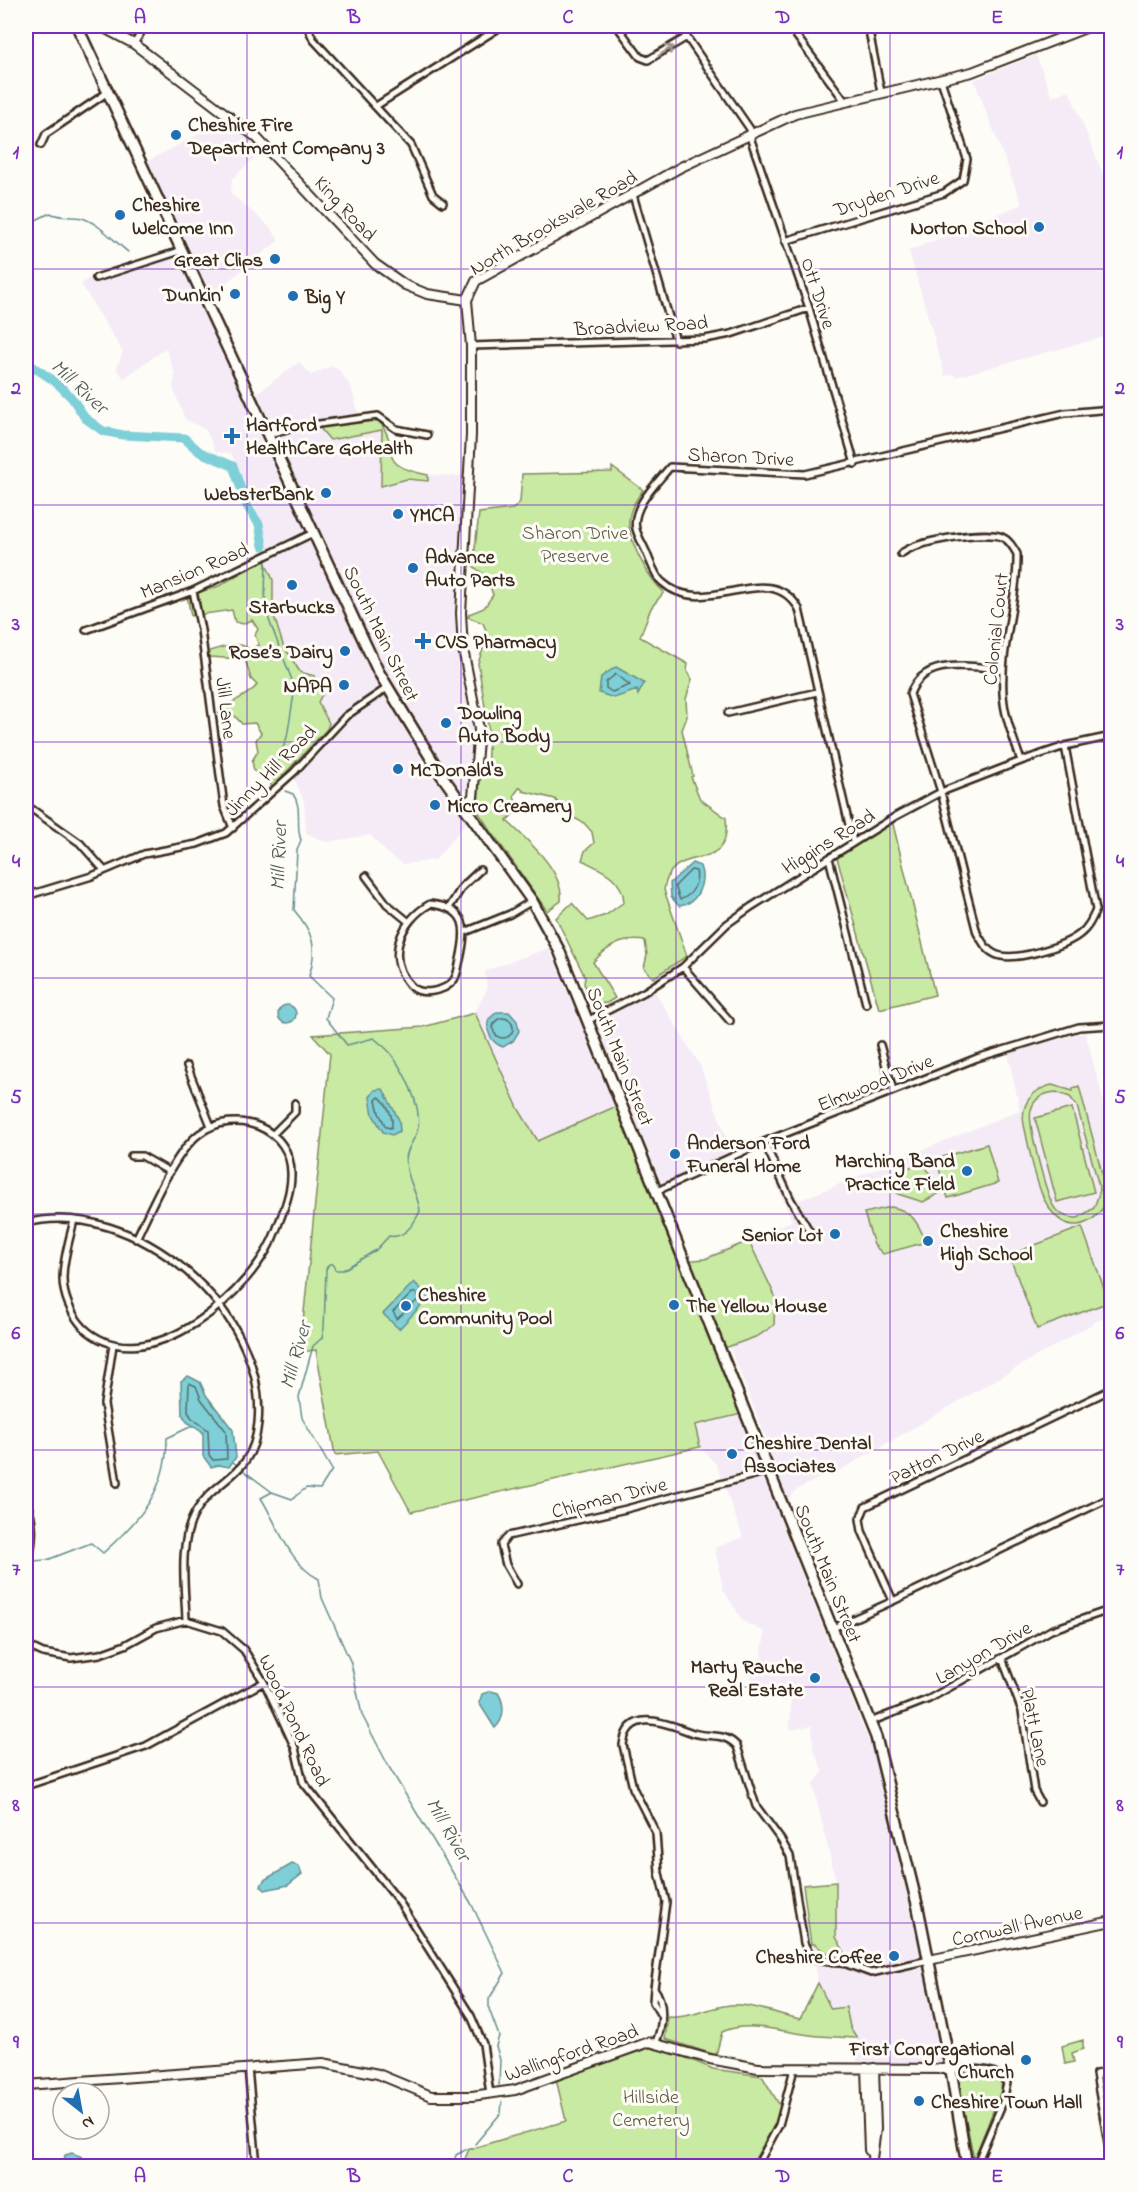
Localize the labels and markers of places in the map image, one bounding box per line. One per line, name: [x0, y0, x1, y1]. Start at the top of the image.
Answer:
place label: Cheshire Fire Department Company 3: [187, 112, 385, 165]
marker: Cheshire Fire Department Company 3: [169, 128, 183, 142]
place label: Cheshire Welcome Inn: [132, 192, 233, 244]
marker: Cheshire Welcome Inn: [113, 208, 127, 222]
place label: Norton School: [910, 215, 1027, 244]
marker: Norton School: [1032, 220, 1046, 234]
place label: Great Clips: [174, 247, 263, 276]
marker: Great Clips: [268, 252, 282, 266]
place label: Dunkin': [162, 282, 224, 311]
place label: Big Y: [304, 284, 346, 314]
marker: Dunkin': [228, 287, 242, 301]
marker: Big Y: [286, 289, 300, 303]
place label: Hartford HealthCare GoHealth: [246, 412, 413, 464]
marker: Hartford HealthCare GoHealth: [223, 427, 241, 445]
place label: WebsterBank: [204, 481, 315, 510]
marker: WebsterBank: [319, 486, 333, 500]
place label: YMCA: [409, 502, 455, 531]
marker: YMCA: [391, 507, 405, 521]
place label: Advance Auto Parts: [425, 544, 515, 596]
marker: Advance Auto Parts: [406, 561, 420, 575]
marker: Starbucks: [285, 578, 299, 592]
place label: Starbucks: [249, 594, 335, 623]
place label: CVS Pharmacy: [435, 629, 556, 659]
marker: CVS Pharmacy: [416, 634, 430, 648]
place label: Rose’s Dairy: [229, 639, 333, 669]
marker: Rose’s Dairy: [338, 644, 352, 658]
place label: NAPA: [283, 673, 332, 702]
marker: NAPA: [337, 678, 351, 692]
place label: Dowling Auto Body: [457, 700, 550, 753]
marker: Dowling Auto Body: [439, 716, 453, 730]
place label: McDonald's: [410, 757, 504, 786]
marker: McDonald's: [391, 762, 405, 776]
place label: Micro Creamery: [447, 793, 572, 823]
marker: Micro Creamery: [428, 798, 442, 812]
place label: Anderson Ford Funeral Home: [686, 1130, 811, 1182]
marker: Anderson Ford Funeral Home: [668, 1147, 682, 1161]
place label: Marching Band Practice Field: [835, 1148, 956, 1200]
marker: Marching Band Practice Field: [960, 1164, 974, 1178]
place label: Cheshire High School: [940, 1218, 1033, 1271]
place label: Senior Lot: [742, 1222, 823, 1251]
marker: Senior Lot: [828, 1227, 842, 1241]
marker: Cheshire High School: [921, 1234, 935, 1248]
place label: Cheshire Community Pool: [418, 1282, 552, 1335]
place label: The Yellow House: [686, 1293, 828, 1322]
marker: The Yellow House: [667, 1298, 681, 1312]
marker: Cheshire Community Pool: [399, 1299, 413, 1313]
place label: Cheshire Dental Associates: [744, 1430, 871, 1482]
marker: Cheshire Dental Associates: [725, 1447, 739, 1461]
place label: Marty Rauche Real Estate: [690, 1654, 804, 1706]
marker: Marty Rauche Real Estate: [808, 1671, 822, 1685]
place label: Cheshire Coffee: [755, 1944, 883, 1973]
marker: Cheshire Coffee: [887, 1949, 901, 1963]
place label: First Congregational Church: [848, 2036, 1014, 2088]
marker: First Congregational Church: [1019, 2053, 1033, 2067]
place label: Cheshire Town Hall: [931, 2089, 1082, 2118]
marker: Cheshire Town Hall: [912, 2094, 926, 2108]

